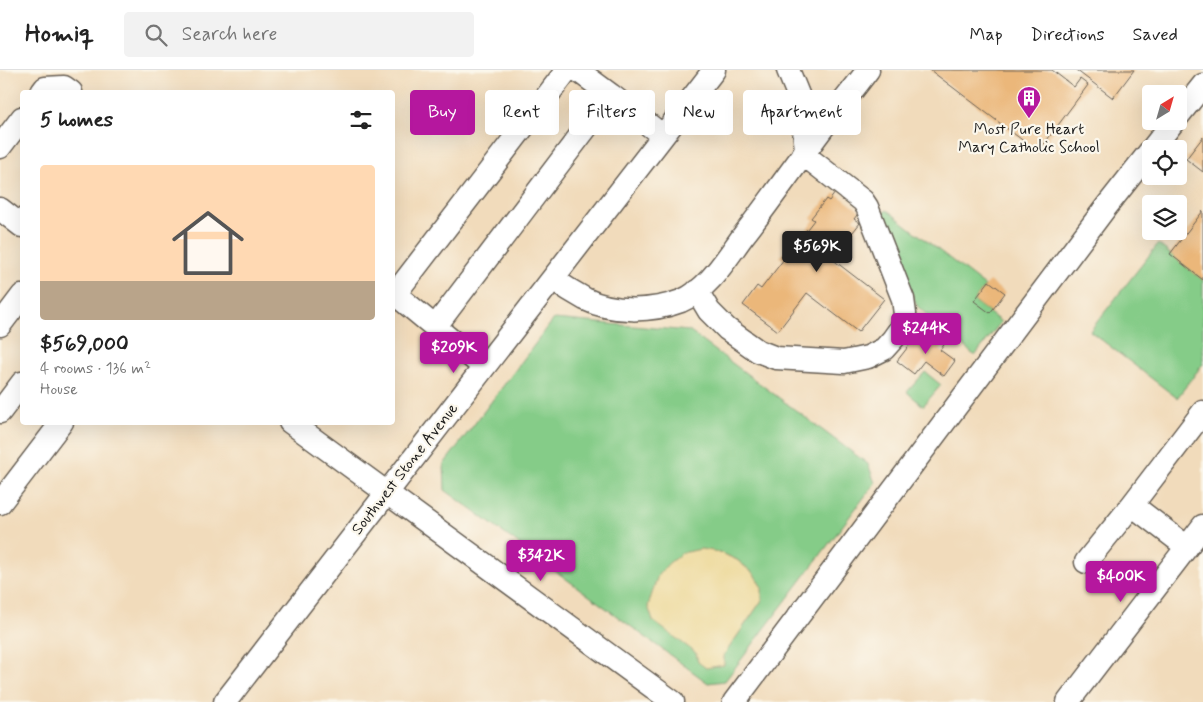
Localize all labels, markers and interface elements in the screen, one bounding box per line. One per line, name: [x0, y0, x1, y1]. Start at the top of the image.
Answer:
search box: [124, 12, 474, 57]
text: Homiq: [25, 19, 94, 50]
icon: search: [142, 21, 170, 49]
text: Search here: [182, 22, 277, 47]
text: Map: [970, 23, 1003, 47]
text: Directions: [1031, 23, 1105, 47]
text: Saved: [1133, 23, 1178, 47]
building icon: Most Pure Heart Mary Catholic School: [1016, 85, 1042, 119]
north arrow: [1142, 85, 1188, 130]
map controls: [1142, 85, 1187, 240]
chip: Buy: [410, 90, 475, 135]
chip: Rent: [485, 90, 559, 135]
chip: Filters: [569, 90, 655, 135]
chip: New: [665, 90, 733, 135]
chip: Apartment: [743, 90, 861, 135]
text: 5 homes: [40, 106, 113, 134]
icon: filters: [347, 106, 375, 134]
place label: Most Pure Heart Mary Catholic School: [958, 119, 1100, 158]
button: locate: [1142, 140, 1187, 185]
button: layers: [1142, 195, 1187, 240]
icon: home: [163, 198, 253, 288]
pin: $569K: [782, 230, 852, 273]
text: $569K: [793, 236, 841, 257]
pin: $244K: [891, 312, 961, 355]
text: $244K: [902, 318, 950, 339]
text: $569,000: [40, 330, 129, 358]
pin: $209K: [419, 332, 489, 374]
text: $209K: [431, 337, 477, 358]
text: 4 rooms · 136 m²: [40, 358, 151, 379]
text: House: [40, 379, 78, 400]
street label: Southwest Stone Avenue: [347, 398, 463, 539]
pin: $342K: [506, 540, 576, 582]
text: $342K: [517, 545, 565, 566]
pin: $400K: [1086, 560, 1156, 603]
text: $400K: [1097, 566, 1145, 587]

